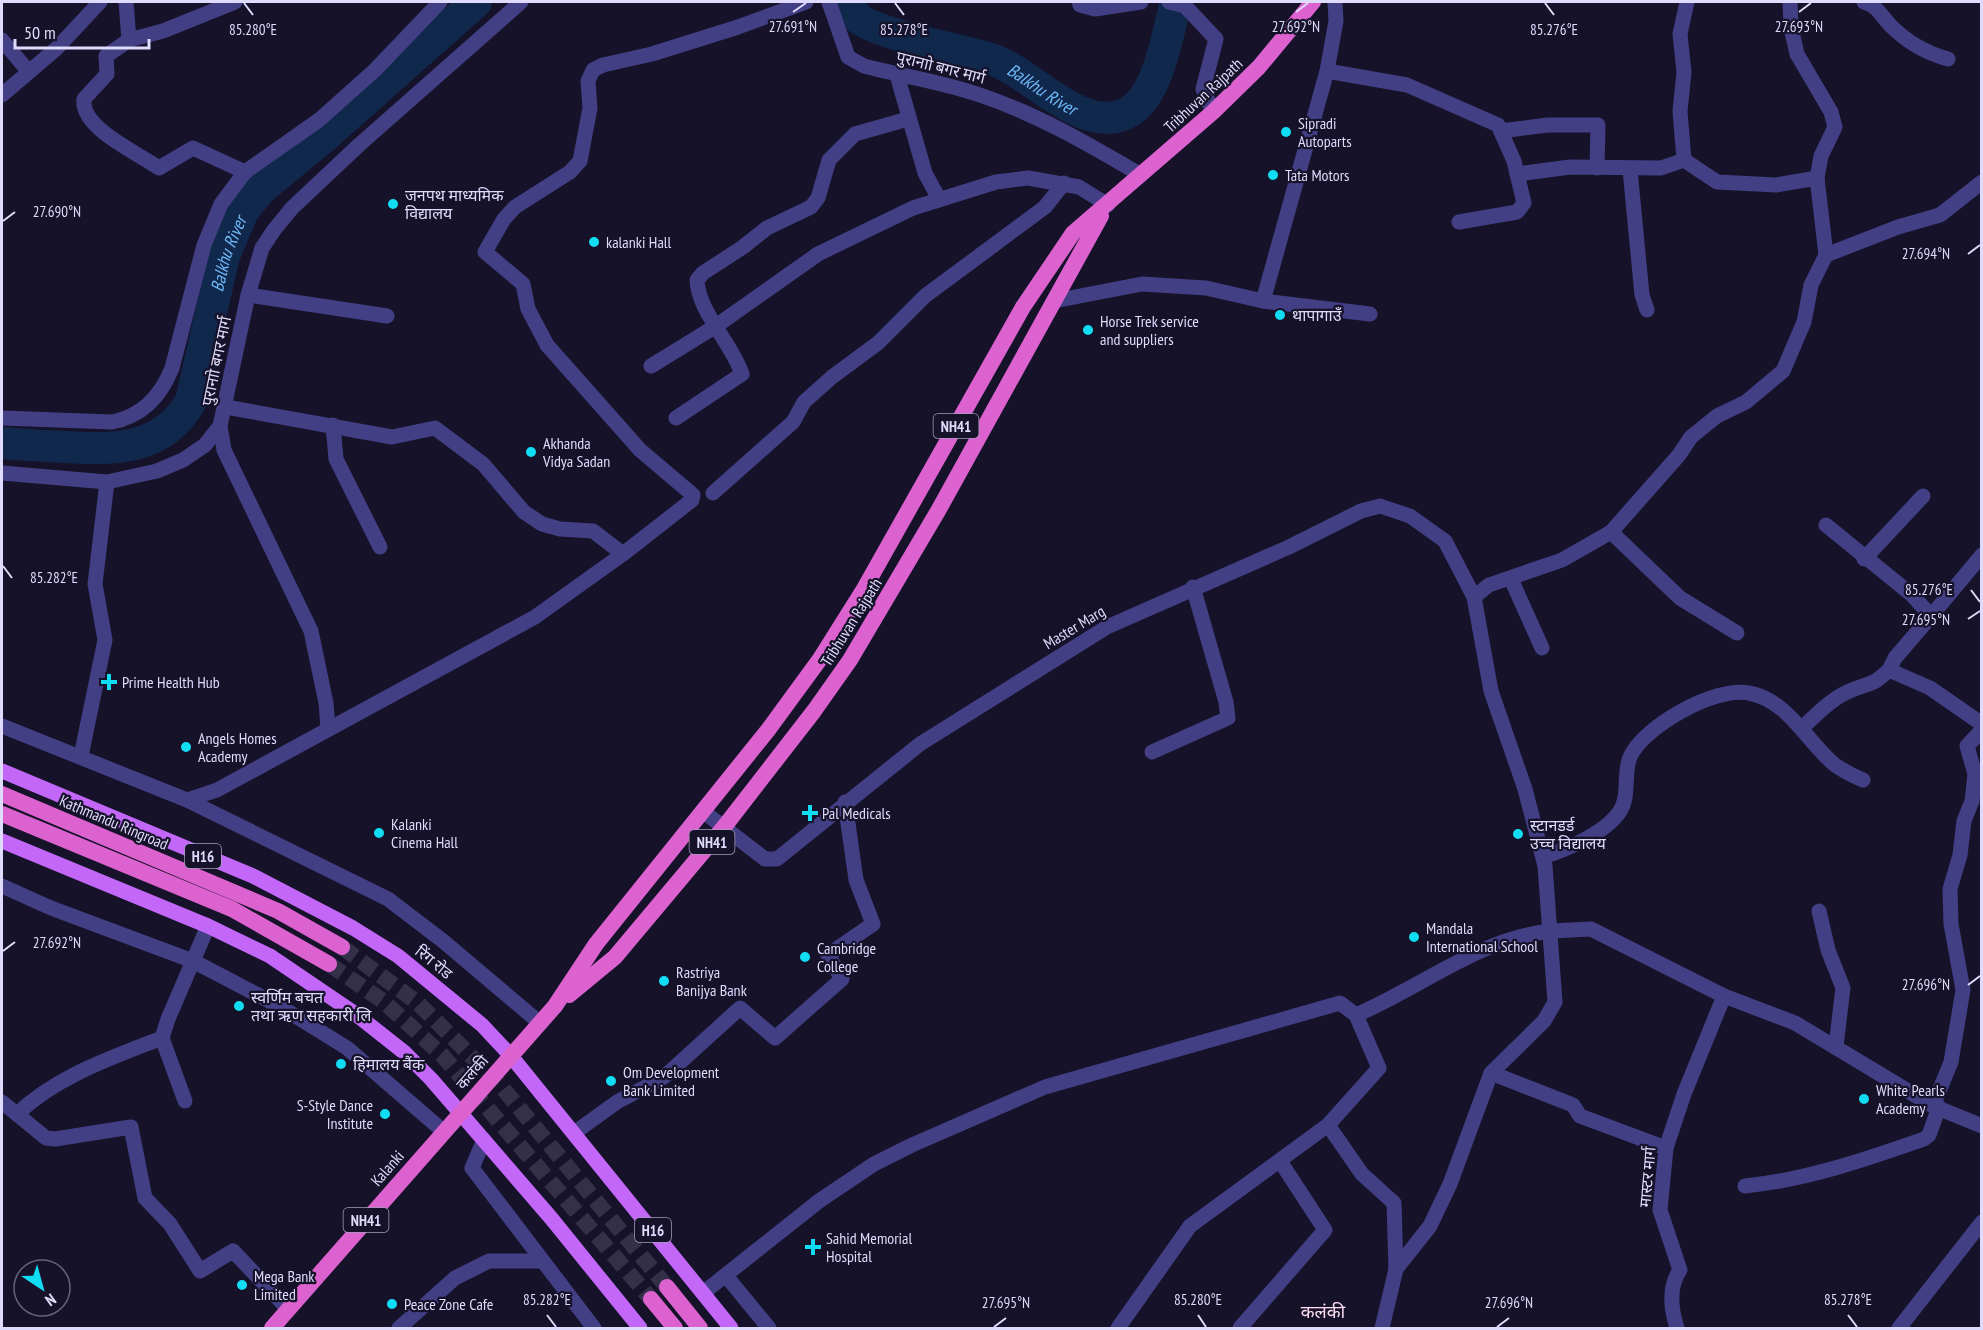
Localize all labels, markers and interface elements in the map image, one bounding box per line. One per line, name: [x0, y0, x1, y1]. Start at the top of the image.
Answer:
scale bar: [15, 12, 148, 50]
text: 27.691°N: [769, 17, 817, 36]
text: 27.692°N: [1272, 17, 1320, 36]
text: 27.693°N: [1775, 17, 1823, 36]
text: 85.280°E: [229, 20, 277, 39]
text: 85.278°E: [880, 20, 928, 39]
text: 85.276°E: [1530, 20, 1578, 39]
text: 50 m: [24, 21, 56, 44]
street label: पुरानाो बगर मार्ग: [894, 46, 989, 89]
street label: Tribhuvan Rajpath: [1160, 54, 1246, 136]
water label: Balkhu River: [1003, 58, 1083, 121]
place label: Sipradi Autoparts: [1298, 113, 1352, 151]
marker: Sipradi Autoparts: [1279, 125, 1293, 139]
place label: Tata Motors: [1285, 165, 1349, 185]
marker: Tata Motors: [1266, 168, 1280, 182]
place label: जनपथ माध्यमिक विद्यालय: [405, 185, 504, 223]
marker: जनपथ माध्यमिक विद्यालय: [386, 197, 400, 211]
text: 27.690°N: [33, 202, 81, 221]
water label: Balkhu River: [205, 210, 252, 294]
place label: kalanki Hall: [606, 232, 672, 252]
marker: kalanki Hall: [587, 235, 601, 249]
text: 27.694°N: [1902, 244, 1950, 263]
place label: थापागाउँ: [1292, 305, 1343, 325]
marker: थापागाउँ: [1273, 308, 1287, 322]
place label: Horse Trek service and suppliers: [1100, 311, 1199, 349]
street label: पुरानाो बगर मार्ग: [197, 313, 236, 408]
marker: Horse Trek service and suppliers: [1081, 323, 1095, 337]
road number: NH41: [934, 414, 978, 438]
place label: Akhanda Vidya Sadan: [542, 433, 610, 471]
marker: Akhanda Vidya Sadan: [524, 445, 538, 459]
text: 85.282°E: [30, 568, 78, 587]
street label: Tribhuvan Rajpath: [816, 574, 886, 670]
text: 85.276°E: [1905, 580, 1953, 599]
street label: Master Marg: [1039, 601, 1109, 653]
text: 27.695°N: [1902, 610, 1950, 629]
place label: Prime Health Hub: [122, 672, 220, 692]
marker: Prime Health Hub: [100, 673, 118, 691]
place label: Angels Homes Academy: [198, 728, 277, 766]
marker: Angels Homes Academy: [179, 740, 193, 754]
street label: Kathmandu Ringroad: [57, 790, 171, 854]
place label: Pal Medicals: [822, 803, 891, 823]
marker: Pal Medicals: [803, 806, 817, 820]
place label: Kalanki Cinema Hall: [391, 814, 458, 852]
place label: स्टानडर्ड उच्च विद्यालय: [1530, 815, 1606, 853]
marker: Kalanki Cinema Hall: [372, 826, 386, 840]
marker: स्टानडर्ड उच्च विद्यालय: [1511, 827, 1525, 841]
road number: NH41: [690, 830, 734, 854]
road number: H16: [185, 844, 221, 868]
place label: Mandala International School: [1426, 918, 1538, 956]
marker: Mandala International School: [1407, 930, 1421, 944]
text: 27.692°N: [33, 933, 81, 952]
place label: Cambridge College: [817, 938, 876, 976]
street label: रिंग रोड: [411, 941, 457, 983]
marker: Cambridge College: [798, 950, 812, 964]
place label: Rastriya Banijya Bank: [676, 962, 748, 1000]
marker: Rastriya Banijya Bank: [657, 974, 671, 988]
text: 27.696°N: [1902, 975, 1950, 994]
place label: स्वर्णिम बचत तथा ऋण सहकारी लि: [251, 987, 372, 1025]
marker: स्वर्णिम बचत तथा ऋण सहकारी लि: [232, 999, 246, 1013]
street label: कलंकी: [451, 1050, 493, 1093]
place label: हिमालय बैंक: [353, 1054, 425, 1074]
marker: हिमालय बैंक: [334, 1057, 348, 1071]
place label: Om Development Bank Limited: [623, 1062, 720, 1100]
marker: Om Development Bank Limited: [604, 1074, 618, 1088]
place label: White Pearls Academy: [1876, 1080, 1945, 1118]
marker: White Pearls Academy: [1857, 1092, 1871, 1106]
place label: S-Style Dance Institute: [297, 1095, 373, 1133]
marker: S-Style Dance Institute: [378, 1107, 392, 1121]
street label: मास्टर मार्ग: [1634, 1145, 1660, 1208]
street label: Kalanki: [366, 1146, 408, 1190]
road number: NH41: [344, 1208, 388, 1232]
road number: H16: [635, 1218, 671, 1242]
place label: Sahid Memorial Hospital: [826, 1228, 912, 1266]
marker: Sahid Memorial Hospital: [804, 1238, 822, 1256]
north arrow: [12, 1258, 72, 1318]
place label: Mega Bank Limited: [254, 1266, 315, 1304]
marker: Mega Bank Limited: [235, 1278, 249, 1292]
text: N: [41, 1290, 60, 1311]
text: 85.282°E: [523, 1290, 571, 1309]
text: 85.280°E: [1174, 1290, 1222, 1309]
text: 85.278°E: [1824, 1290, 1872, 1309]
text: 27.695°N: [982, 1293, 1030, 1312]
text: 27.696°N: [1485, 1293, 1533, 1312]
place label: Peace Zone Cafe: [404, 1294, 493, 1314]
marker: Peace Zone Cafe: [385, 1297, 399, 1311]
district label: कलंकी: [1301, 1300, 1346, 1323]

